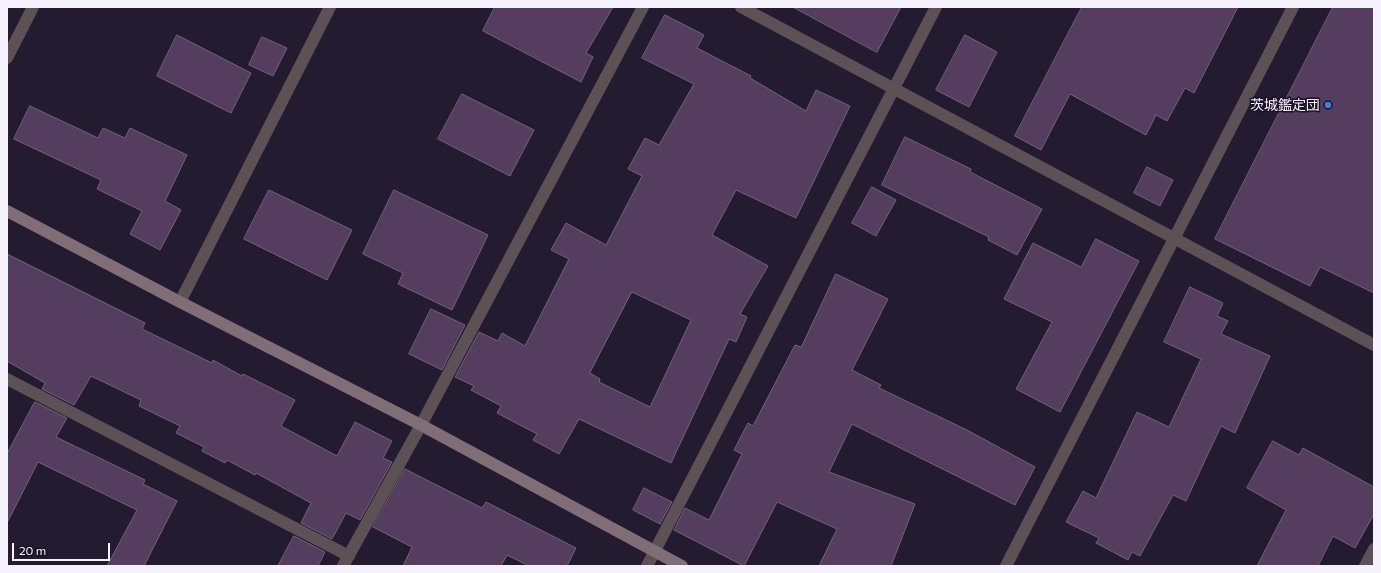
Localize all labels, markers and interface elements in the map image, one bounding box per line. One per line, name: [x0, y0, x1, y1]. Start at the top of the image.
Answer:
place label: 茨城鑑定団: [1250, 97, 1320, 113]
marker: 茨城鑑定団: [1323, 100, 1333, 110]
scale bar: [14, 535, 112, 561]
text: 20 m: [19, 543, 46, 557]

